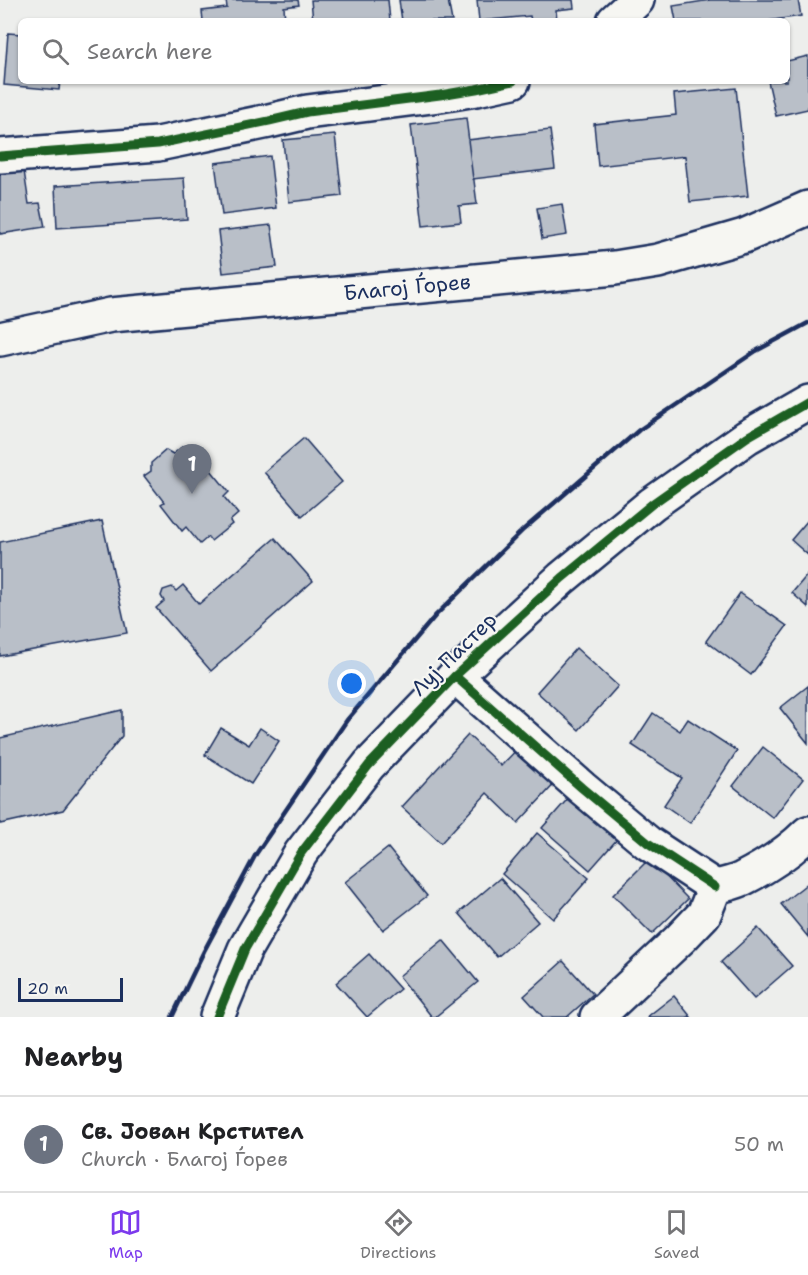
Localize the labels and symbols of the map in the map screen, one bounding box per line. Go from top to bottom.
street label: Благој Ѓорев [342,268,472,307]
pin: 1 [172,444,212,494]
street label: Луј Пастер [405,606,503,702]
your location [337,669,366,698]
scale bar [18,975,123,1002]

